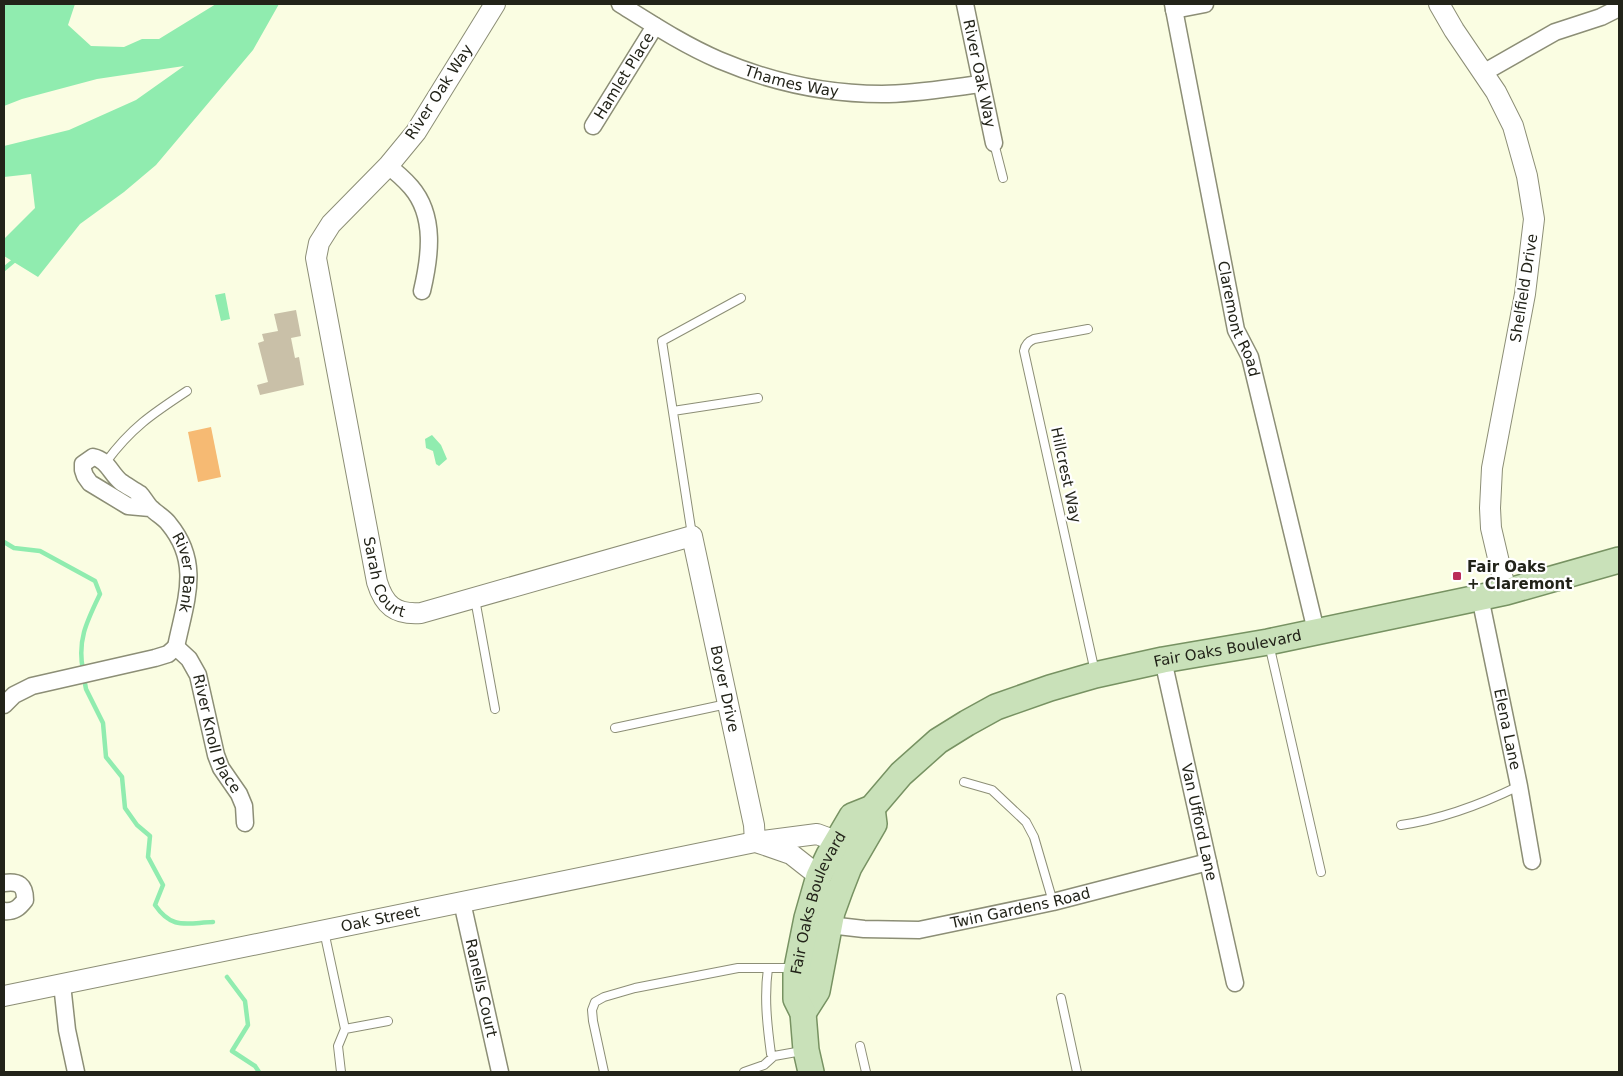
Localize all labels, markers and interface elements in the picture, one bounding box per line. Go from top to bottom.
street label: River Oak Way [959,18,1000,129]
street label: Hamlet Place [590,29,658,123]
street label: River Oak Way [401,41,477,143]
street label: Thames Way [741,61,840,101]
street label: Shelfield Drive [1507,232,1541,344]
street label: Claremont Road [1214,259,1263,378]
street label: Hillcrest Way [1047,425,1085,525]
street label: River Bank [168,529,198,614]
street label: Sarah Court [360,535,407,621]
place label: Fair Oaks + Claremont [1467,558,1572,593]
marker: Fair Oaks + Claremont [1451,570,1463,582]
street label: Fair Oaks Boulevard [1152,626,1303,671]
street label: Boyer Drive [707,644,743,734]
street label: River Knoll Place [189,672,245,797]
street label: Elena Lane [1490,687,1524,772]
street label: Van Ufford Lane [1177,762,1221,882]
street label: Fair Oaks Boulevard [787,828,850,976]
street label: Twin Gardens Road [948,884,1092,932]
street label: Oak Street [339,902,421,936]
street label: Ranells Court [461,937,501,1039]

